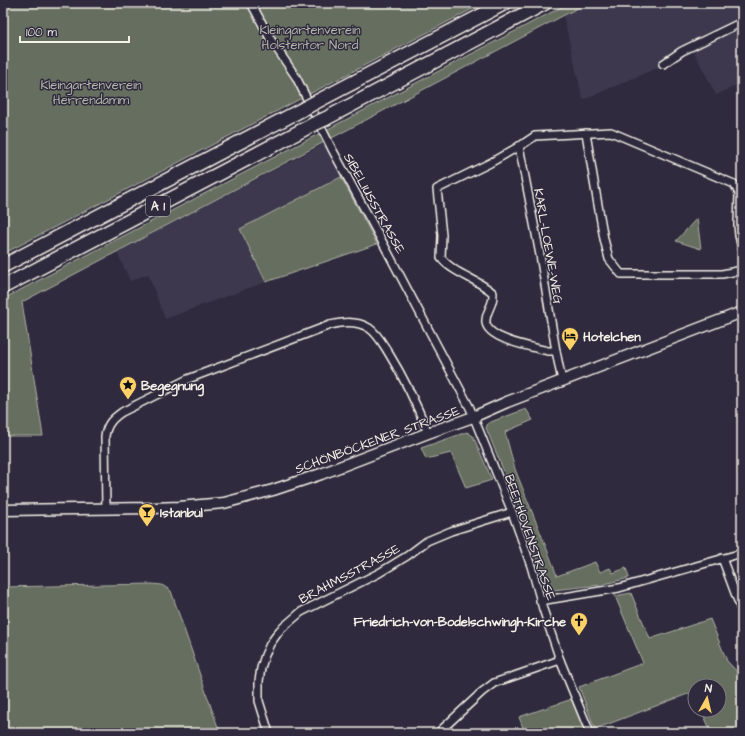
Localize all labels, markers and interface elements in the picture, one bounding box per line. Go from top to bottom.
scale bar [20,18,129,44]
park label: Kleingartenverein Holstentor Nord [259,21,361,54]
text: 100 m [26,24,57,41]
park label: Kleingartenverein Herrendamm [40,76,142,109]
street label: SIBELIUSSTRASSE [339,150,409,257]
street label: KARL-LOEWE-WEG [529,187,567,305]
road number: A 1 [146,196,170,216]
hotel icon: Hotelchen [560,326,580,351]
place label: Hotelchen [583,328,641,346]
place icon: Begegnung [118,375,138,400]
place label: Begegnung [141,377,204,397]
street label: SCHÖNBÖCKENER STRASSE [293,402,462,478]
street label: BEETHOVENSTRASSE [500,472,560,603]
bar icon: Istanbul [137,502,157,527]
place label: Istanbul [160,504,203,522]
street label: BRAHMSSTRASSE [296,539,404,608]
church icon: Friedrich-von-Bodelschwingh-Kirche [569,611,589,636]
place label: Friedrich-von-Bodelschwingh-Kirche [353,613,566,633]
north arrow [687,678,727,718]
text: N [704,681,713,697]

